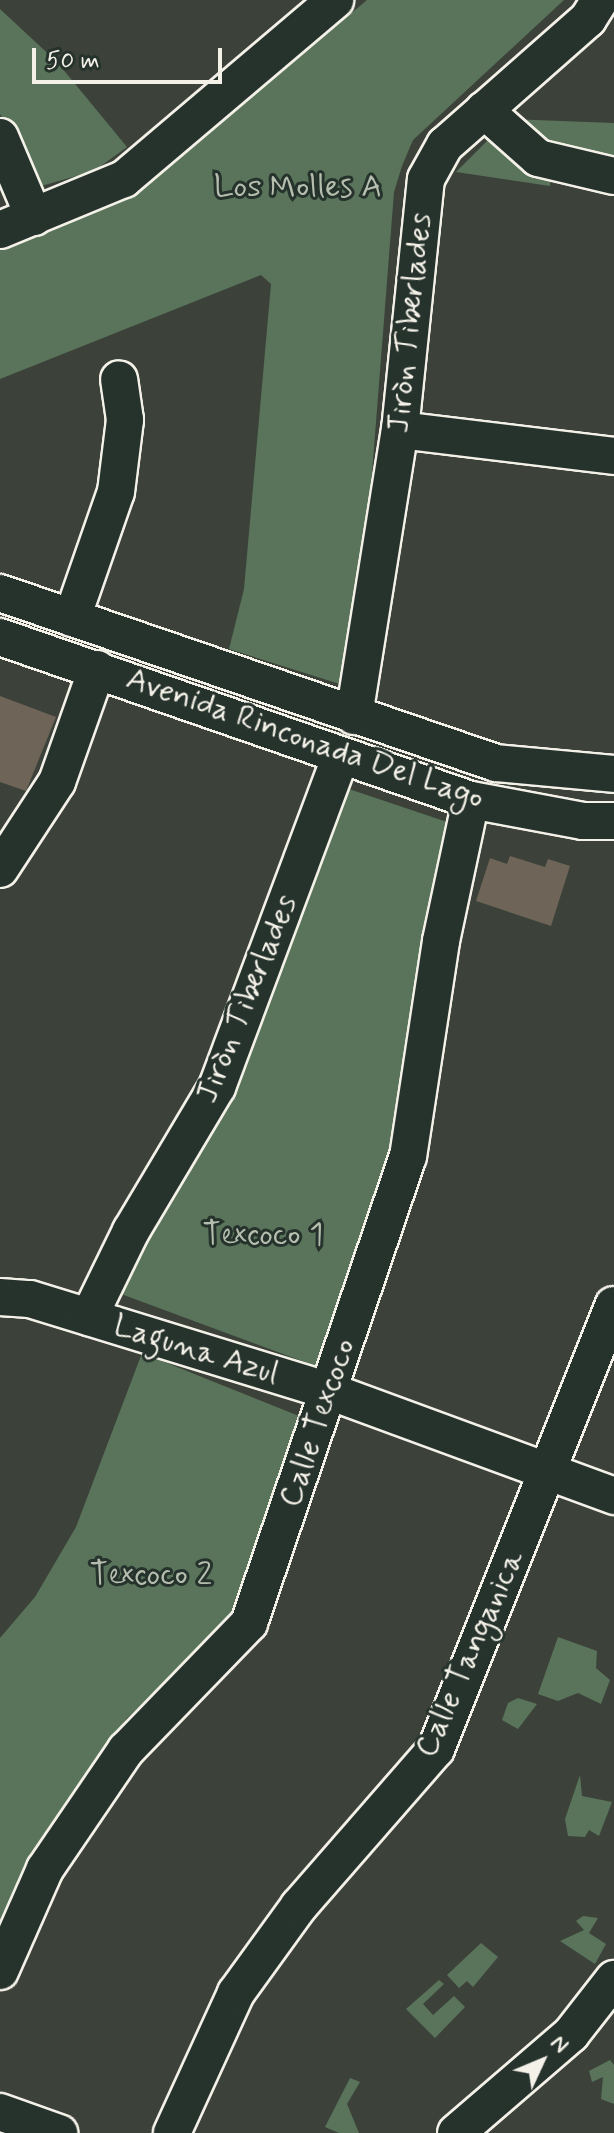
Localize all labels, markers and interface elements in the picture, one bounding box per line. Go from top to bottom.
scale bar [36,32,226,82]
text: 50 m [46,46,100,77]
park label: Los Molles A [212,168,384,206]
street label: Jiròn Tiberlades [380,215,440,431]
street label: Avenida Rinconada Del Lago [120,659,490,819]
street label: Jiròn Tiberlades [189,893,305,1105]
park label: Texcoco 1 [202,1216,324,1254]
street label: Laguna Azul [109,1307,283,1393]
street label: Calle Texcoco [271,1334,365,1512]
street label: Calle Tanganica [409,1550,531,1758]
park label: Texcoco 2 [90,1556,212,1594]
north arrow [502,2021,582,2101]
text: N [544,2029,574,2059]

